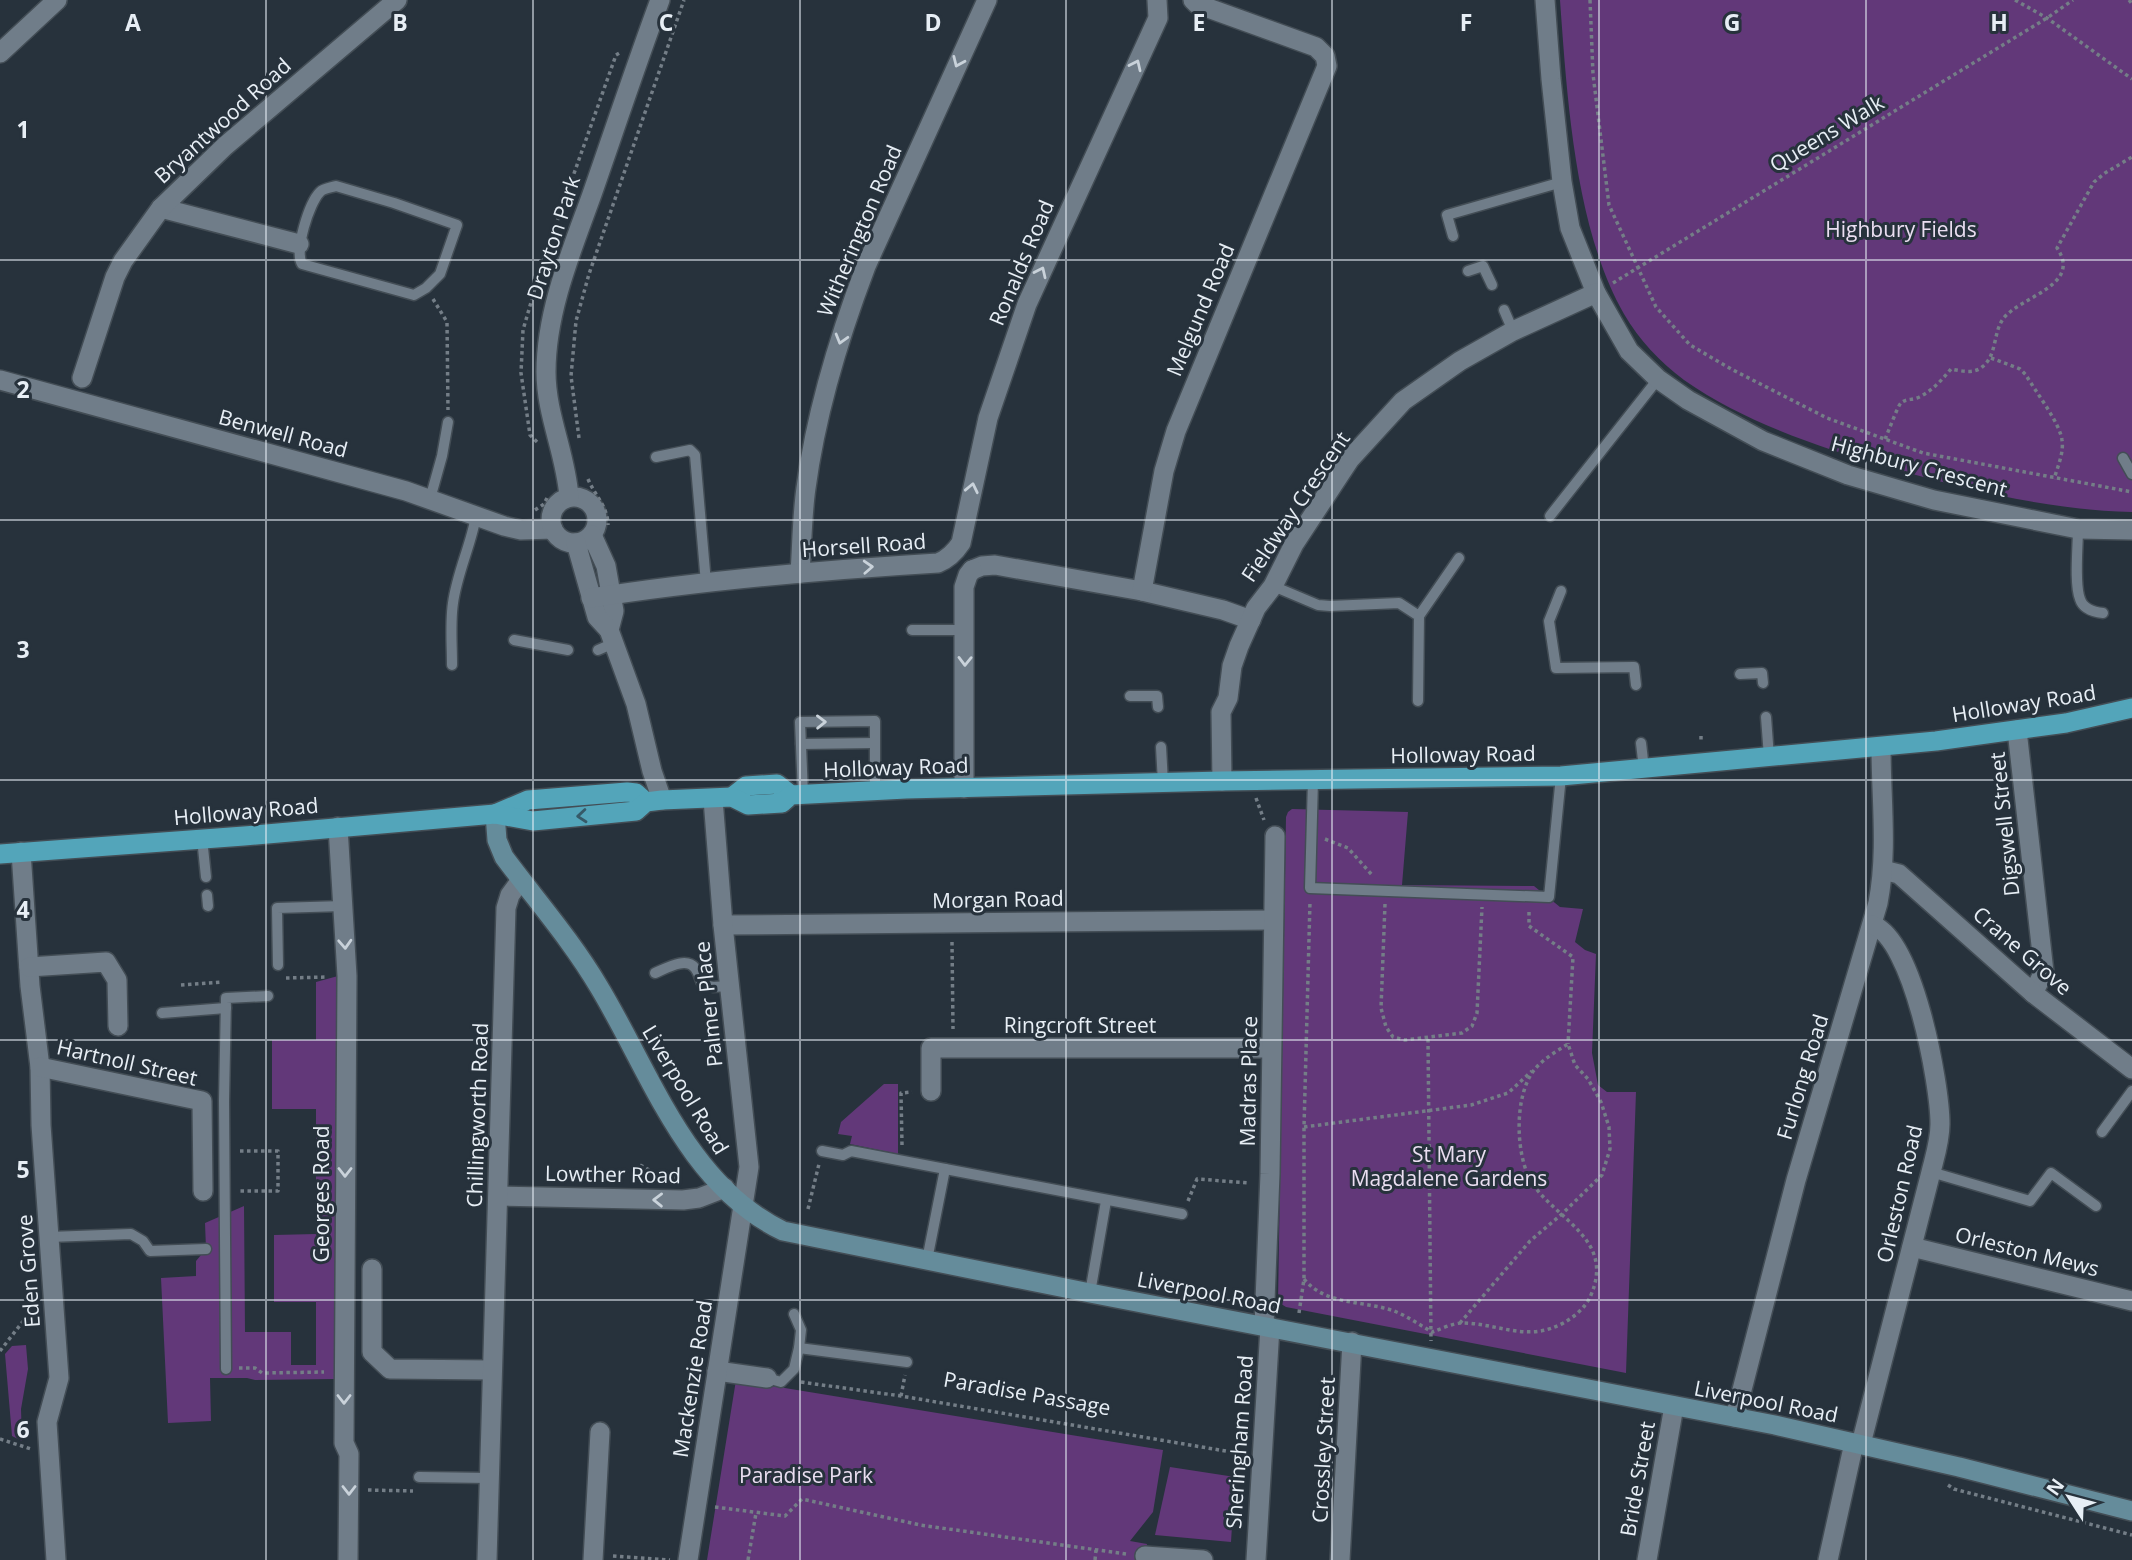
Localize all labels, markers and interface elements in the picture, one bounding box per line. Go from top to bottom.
text: A [125,6,141,38]
text: B [392,6,408,38]
text: C [659,6,673,38]
text: D [924,6,942,38]
text: E [1193,6,1205,38]
text: F [1460,6,1472,38]
text: G [1724,6,1740,38]
text: H [1990,6,2008,38]
street label: Bryantwood Road [148,51,297,189]
one-way arrow [953,55,967,67]
one-way arrow [1128,60,1142,72]
street label: Queens Walk [1764,88,1889,178]
text: 1 [16,113,30,145]
street label: Witherington Road [810,141,908,321]
street label: Drayton Park [520,172,586,303]
street label: Ronalds Road [982,196,1060,330]
park label: Highbury Fields [1825,215,1977,243]
street label: Melgund Road [1160,239,1241,380]
one-way arrow [1033,267,1047,279]
one-way arrow [834,333,849,345]
text: 2 [16,373,30,405]
street label: Benwell Road [216,402,351,464]
street label: Fieldway Crescent [1234,426,1356,587]
street label: Highbury Crescent [1828,429,2010,503]
one-way arrow [964,482,979,494]
street label: Horsell Road [801,527,927,563]
one-way arrow [862,560,873,575]
text: 3 [16,633,30,665]
one-way arrow [957,656,973,666]
street label: Holloway Road [1950,678,2098,728]
one-way arrow [817,714,827,730]
street label: Holloway Road [1390,739,1536,769]
street label: Holloway Road [823,750,969,784]
street label: Digswell Street [1983,751,2025,898]
street label: Holloway Road [172,791,320,831]
one-way arrow [576,808,587,823]
street label: Morgan Road [932,884,1064,914]
text: 4 [16,893,30,925]
street label: Crane Grove [1967,900,2078,1001]
one-way arrow [338,939,353,950]
street label: Palmer Place [687,940,729,1068]
street label: Furlong Road [1770,1010,1834,1143]
street label: Ringcroft Street [1004,1011,1156,1039]
street label: Madras Place [1233,1015,1263,1147]
street label: Liverpool Road [636,1020,735,1159]
street label: Chillingworth Road [460,1022,494,1208]
street label: Hartnoll Street [54,1032,200,1092]
street label: Orleston Road [1870,1122,1928,1265]
street label: Georges Road [307,1125,335,1263]
park label: St Mary Magdalene Gardens [1351,1140,1547,1192]
text: 5 [16,1153,30,1185]
street label: Lowther Road [545,1159,681,1189]
one-way arrow [337,1167,353,1178]
one-way arrow [653,1192,663,1208]
street label: Eden Grove [10,1214,46,1329]
street label: Orleston Mews [1952,1220,2102,1282]
street label: Liverpool Road [1135,1264,1284,1320]
street label: Mackenzie Road [666,1298,718,1459]
street label: Sheringham Road [1219,1354,1259,1530]
street label: Paradise Passage [941,1365,1113,1421]
street label: Liverpool Road [1692,1373,1841,1429]
street label: Crossley Street [1305,1376,1341,1524]
one-way arrow [336,1395,352,1405]
text: 6 [16,1413,30,1445]
street label: Bride Street [1613,1419,1661,1538]
park label: Paradise Park [739,1461,873,1489]
north arrow [2034,1462,2104,1532]
text: N [2040,1473,2070,1501]
one-way arrow [341,1485,357,1495]

